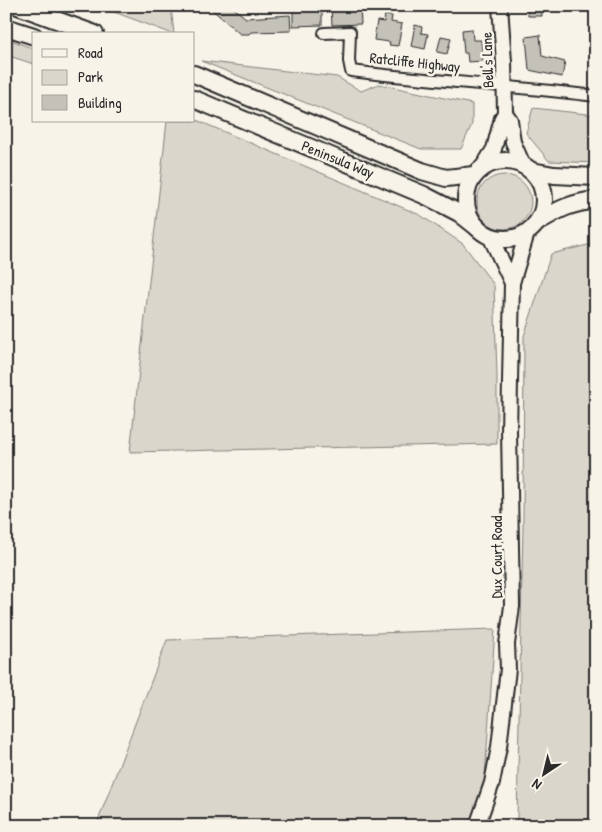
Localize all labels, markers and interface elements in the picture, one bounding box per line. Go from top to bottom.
legend [32,32,195,122]
street label: Bell's Lane [476,32,498,88]
text: Road [78,42,103,63]
street label: Ratcliffe Highway [369,47,461,77]
text: Park [78,66,103,87]
text: Building [78,92,122,113]
street label: Peninsula Way [299,135,377,183]
street label: Dux Court Road [486,516,507,598]
north arrow [520,750,570,800]
text: N [527,775,545,795]

